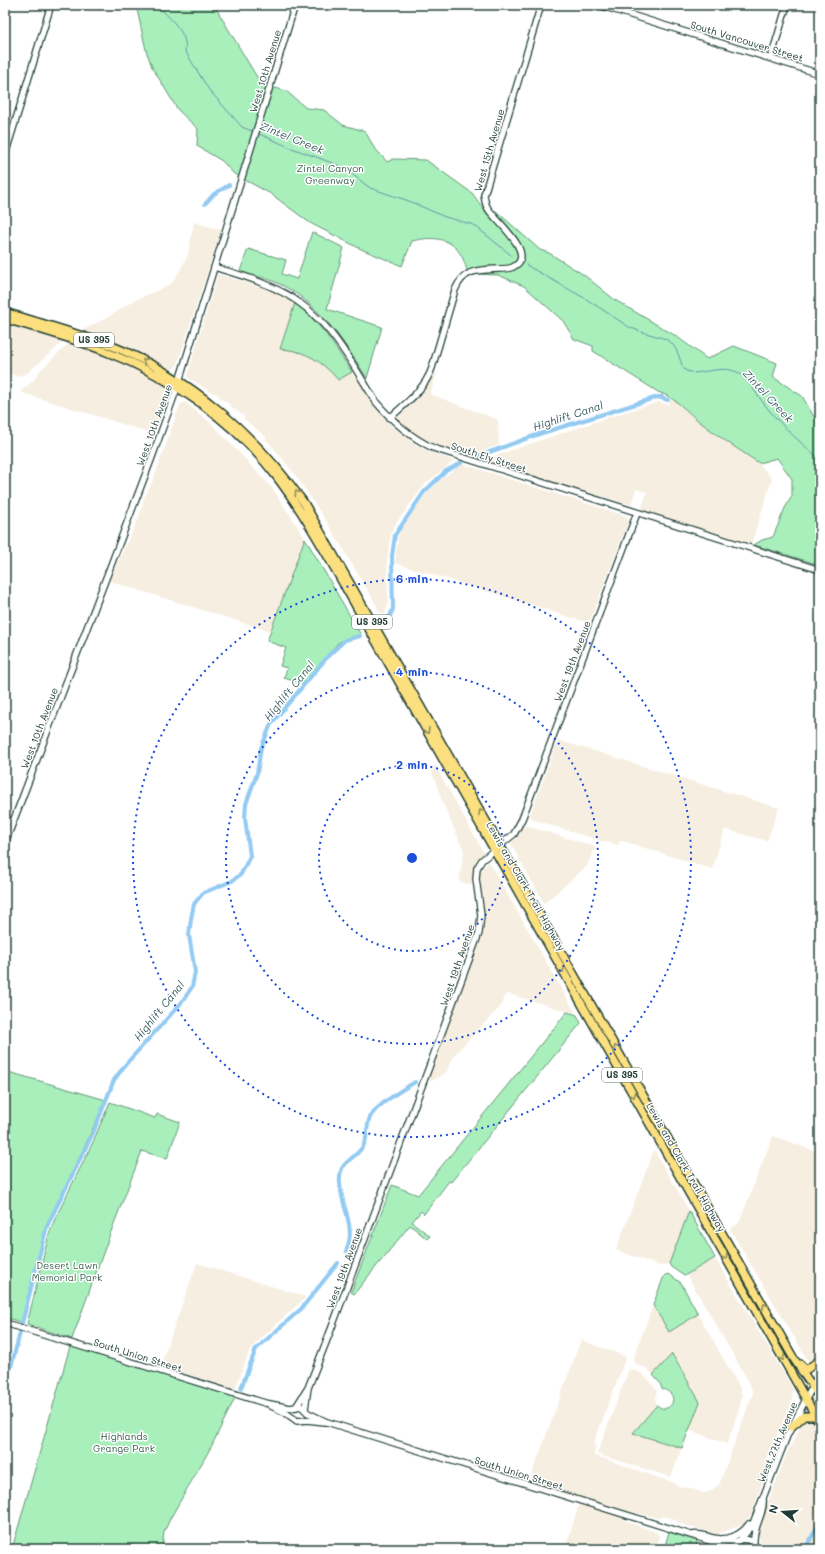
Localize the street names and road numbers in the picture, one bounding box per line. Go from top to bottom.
street label: South Vancouver Street [689,17,805,65]
street label: West 10th Avenue [246,28,284,114]
street label: West 15th Avenue [470,107,508,193]
road number: US 395 [74,333,114,347]
street label: West 10th Avenue [133,382,175,468]
street label: South Ely Street [449,438,529,476]
road number: US 395 [352,615,392,629]
street label: West 19th Avenue [550,619,594,703]
street label: West 10th Avenue [17,685,61,771]
street label: Lewis and Clark Trail Highway [483,819,569,953]
street label: West 19th Avenue [436,922,478,1008]
road number: US 395 [602,1068,642,1082]
street label: Lewis and Clark Trail Highway [643,1100,729,1234]
street label: West 19th Avenue [323,1225,365,1311]
street label: South Union Street [92,1335,184,1375]
street label: West 27th Avenue [754,1399,800,1485]
street label: South Union Street [473,1453,565,1493]

